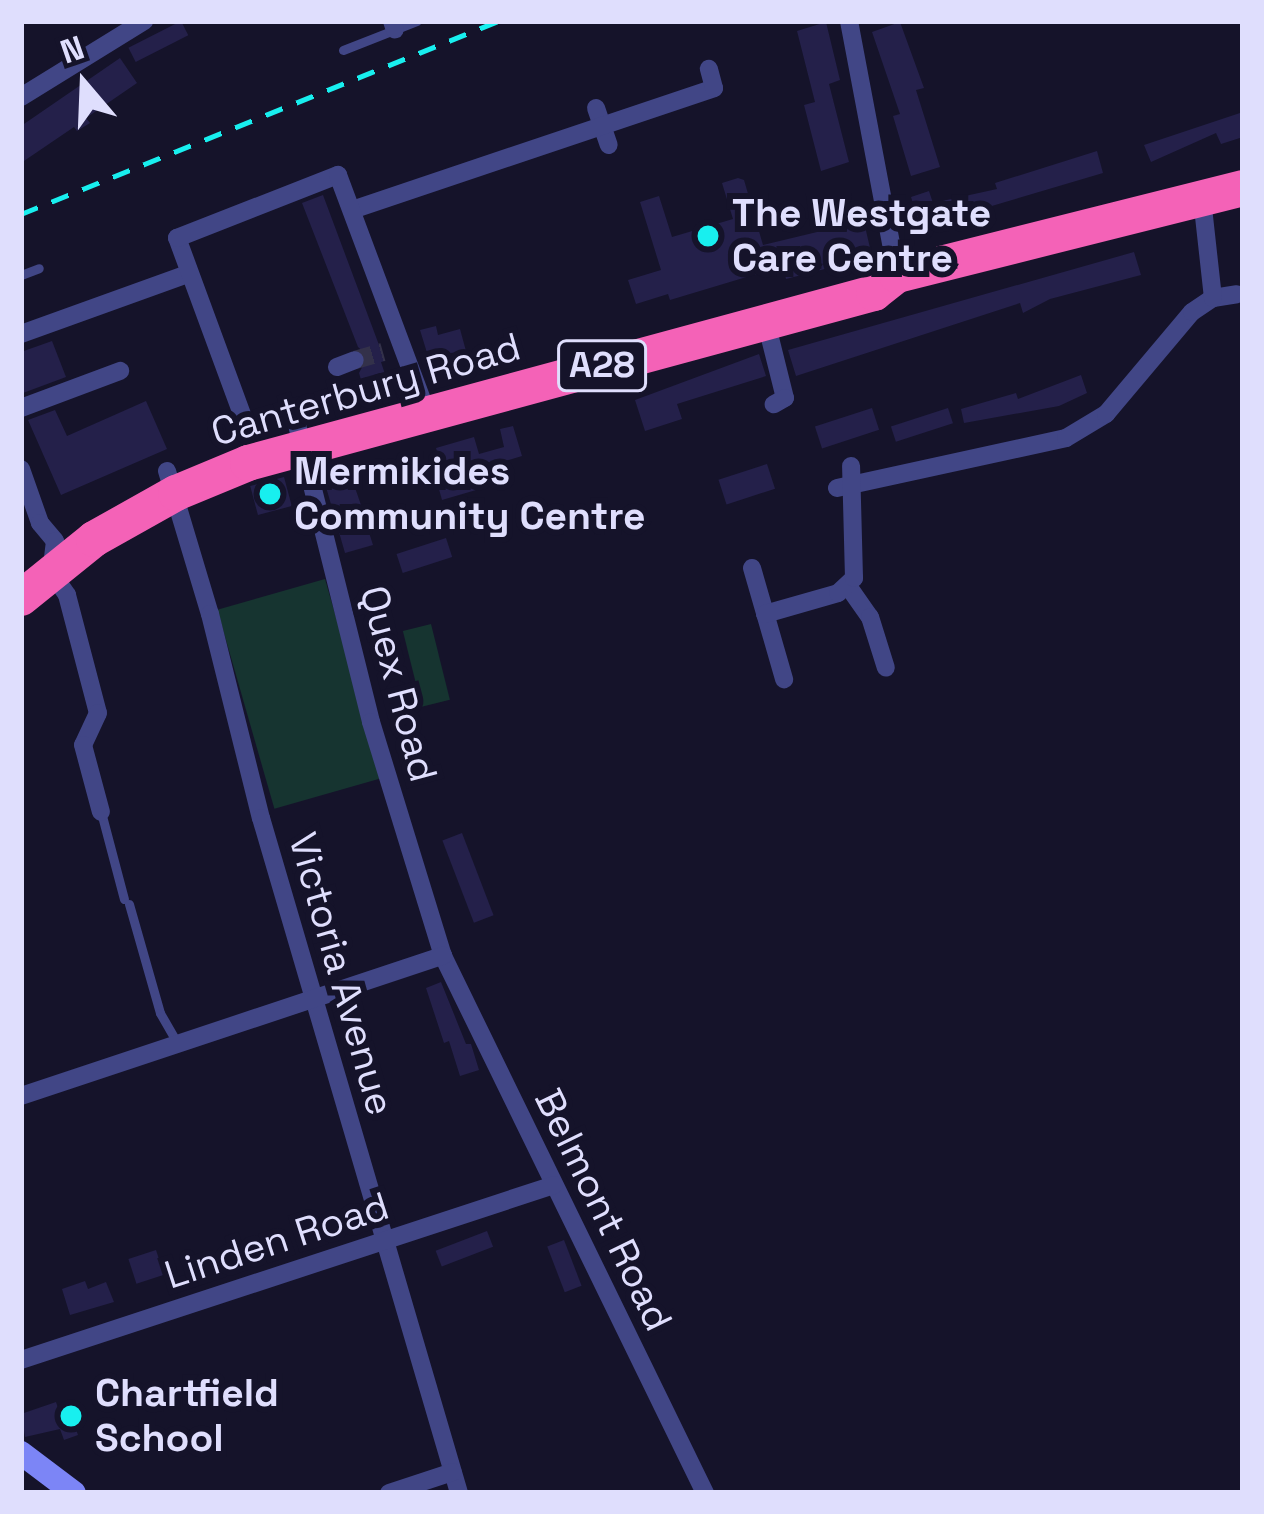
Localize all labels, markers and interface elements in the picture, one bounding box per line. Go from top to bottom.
north arrow [24,24,144,144]
text: N [55,27,90,73]
place label: The Westgate Care Centre [732,191,991,282]
marker: The Westgate Care Centre [695,223,721,249]
street label: Canterbury Road [206,324,526,456]
road number: A28 [557,336,647,396]
place label: Mermikides Community Centre [294,449,646,540]
marker: Mermikides Community Centre [257,481,283,507]
street label: Quex Road [349,581,447,787]
street label: Victoria Avenue [278,827,404,1121]
street label: Belmont Road [524,1082,682,1338]
street label: Linden Road [159,1183,395,1299]
place label: Chartfield School [95,1371,279,1462]
marker: Chartfield School [58,1403,84,1429]

